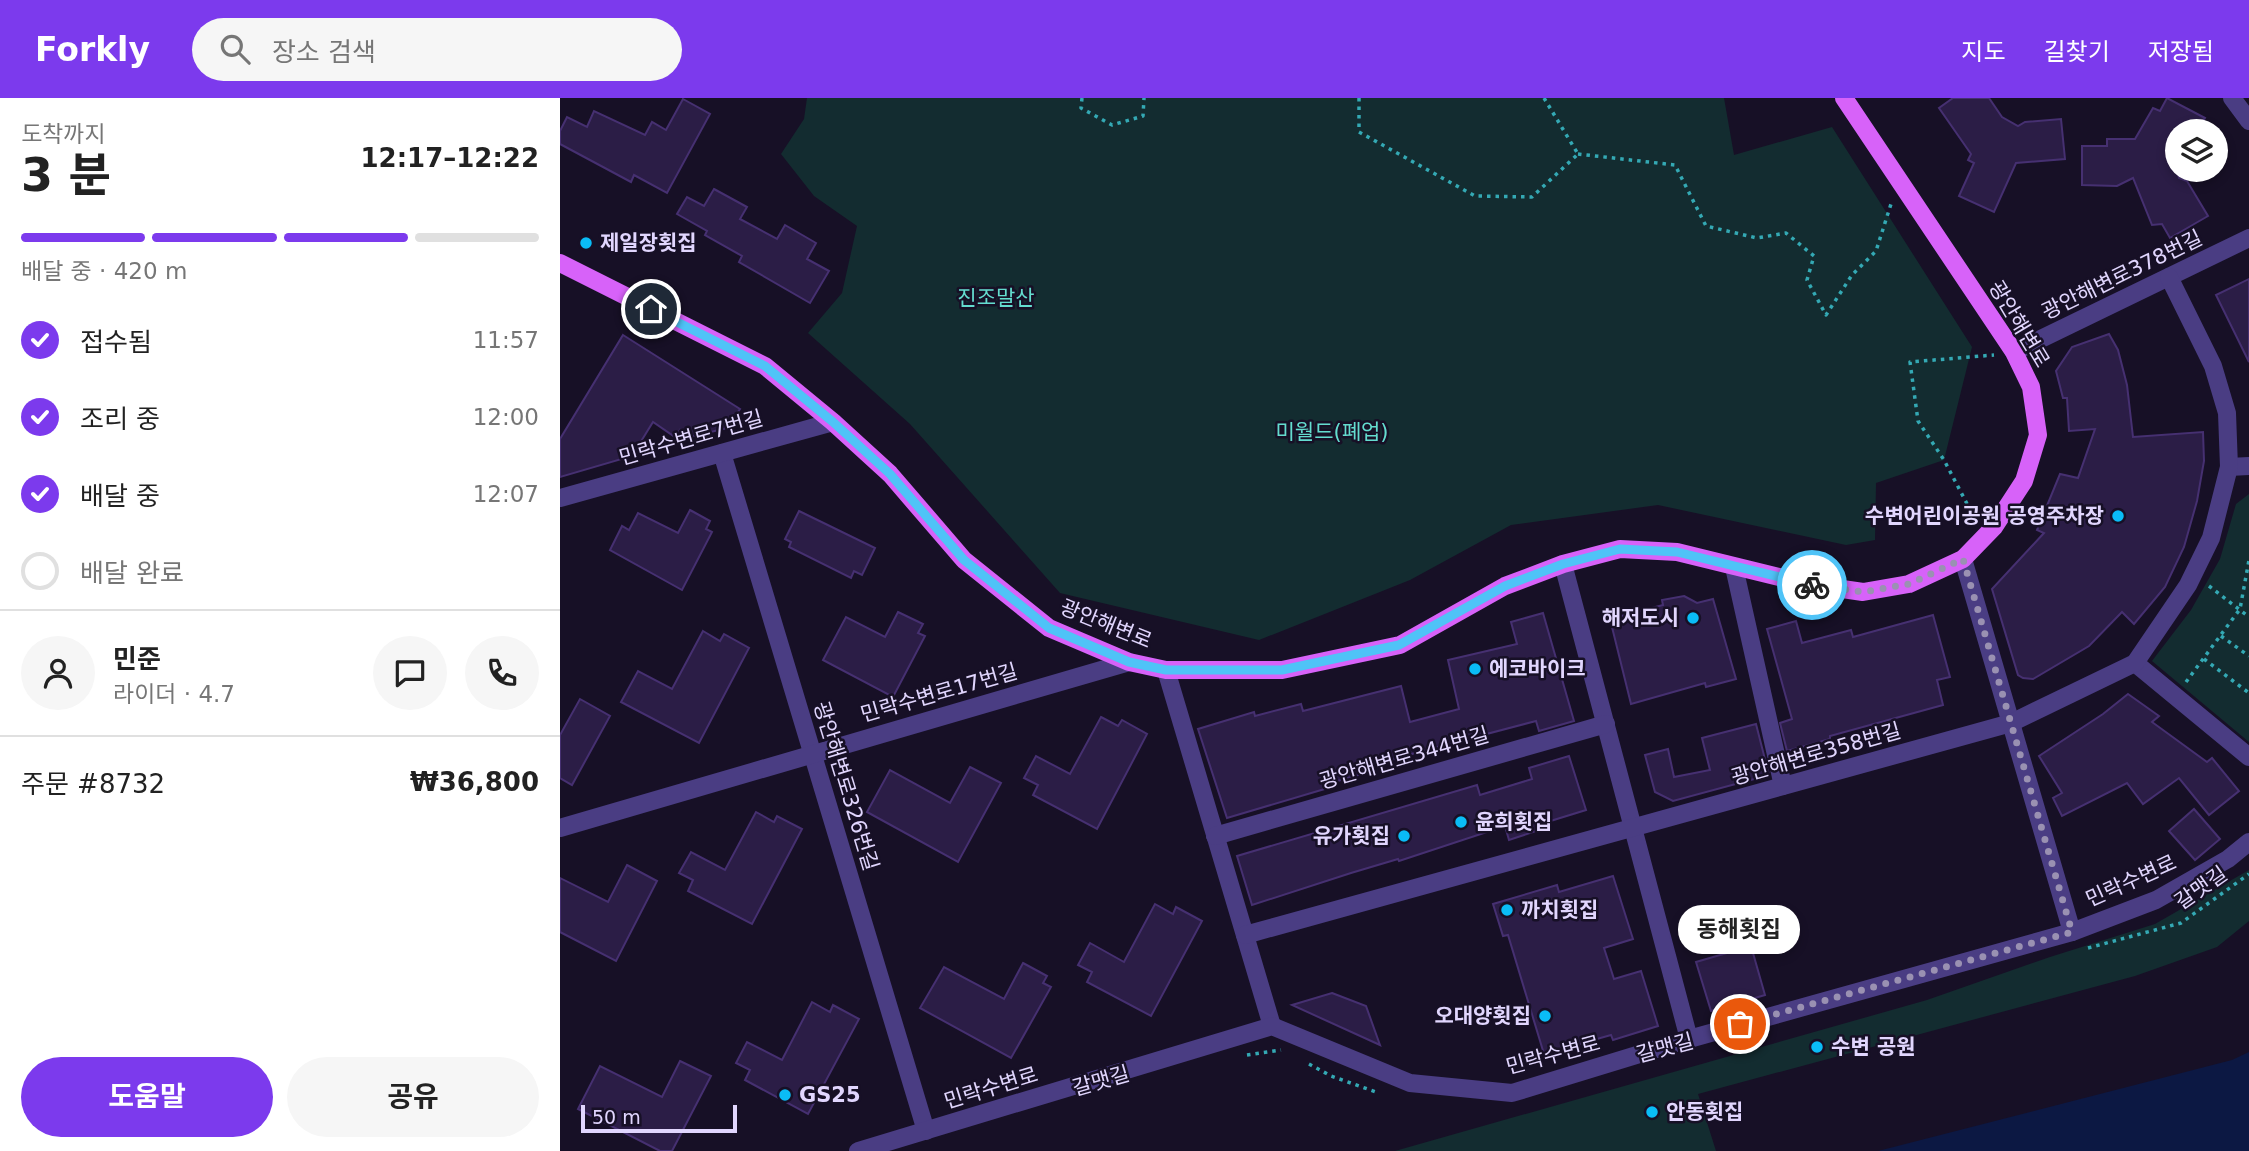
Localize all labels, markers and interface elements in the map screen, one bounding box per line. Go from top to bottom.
search box [192,18,682,81]
text: Forkly [35,30,150,69]
icon: search [216,30,254,68]
text: 장소 검색 [272,37,376,67]
text: 지도 [1961,38,2006,66]
text: 길찾기 [2044,38,2110,66]
text: 저장됨 [2148,38,2214,66]
map controls [2165,119,2228,182]
button: layers [2165,119,2228,182]
text: 도착까지 [21,121,106,147]
text: 12:17–12:22 [360,143,539,173]
text: 3 분 [21,148,111,202]
street label: 광안해변로378번길 [2038,226,2206,324]
place label: 제일장횟집 [600,231,697,255]
marker: 제일장횟집 [578,235,594,251]
text: 배달 중 · 420 m [21,258,187,284]
street label: 광안해변로 [1984,276,2054,372]
pin [621,279,681,339]
park label: 진조말산 [957,286,1035,310]
icon: home [632,290,670,328]
icon: check [21,321,59,359]
text: 접수됨 [80,327,152,357]
text: 11:57 [473,327,539,353]
icon: check [21,398,59,436]
text: 조리 중 [80,404,160,434]
text: 12:00 [473,404,539,430]
street label: 민락수변로7번길 [616,406,766,470]
park label: 미월드(폐업) [1276,420,1389,444]
icon: check [21,475,59,513]
text: 배달 중 [80,481,160,511]
text: 12:07 [473,481,539,507]
place label: 수변어린이공원 공영주차장 [1865,504,2104,528]
marker: 수변어린이공원 공영주차장 [2110,508,2126,524]
courier [1777,550,1847,620]
text: 배달 완료 [80,558,184,588]
icon: bike [1793,566,1831,604]
street label: 광안해변로 [1057,595,1155,653]
place label: 해저도시 [1602,606,1679,630]
marker: 해저도시 [1685,610,1701,626]
button: person [21,636,95,710]
button: chat [373,636,447,710]
button: phone [465,636,539,710]
text: 민준 [113,644,161,674]
place label: 에코바이크 [1489,657,1586,681]
street label: 민락수변로17번길 [858,659,1020,727]
marker: 에코바이크 [1467,661,1483,677]
text: 라이더 · 4.7 [113,681,235,707]
street label: 광안해변로326번길 [809,699,883,873]
street label: 광안해변로358번길 [1728,718,1904,790]
street label: 광안해변로344번길 [1316,722,1492,794]
text: ₩36,800 [410,767,539,797]
text: 주문 #8732 [21,769,165,799]
place label: 윤희횟집 [1475,810,1552,834]
marker: 윤희횟집 [1453,814,1469,830]
place label: 유가횟집 [1313,824,1390,848]
marker: 유가횟집 [1396,828,1412,844]
street label: 민락수변로 [2082,850,2180,912]
street label: 갈맷길 [2170,862,2232,914]
place label: 까치횟집 [1521,898,1598,922]
marker: 까치횟집 [1499,902,1515,918]
callout: 동해횟집 [1679,905,1801,954]
text: 동해횟집 [1697,916,1781,942]
pin [1710,994,1770,1054]
place label: 오대양횟집 [1434,1004,1531,1028]
icon: bag [1721,1005,1759,1043]
marker: 오대양횟집 [1537,1008,1553,1024]
street label: 갈맷길 [1634,1029,1696,1067]
street label: 민락수변로 [1503,1031,1603,1079]
place label: 수변 공원 [1831,1035,1916,1059]
marker: 수변 공원 [1809,1039,1825,1055]
button: 도움말 [21,1057,273,1137]
button: 공유 [287,1057,539,1137]
street label: 갈맷길 [1070,1061,1132,1101]
street label: 민락수변로 [941,1062,1041,1114]
place label: GS25 [799,1083,861,1107]
marker: GS25 [777,1087,793,1103]
place label: 안동횟집 [1666,1100,1743,1124]
scale bar [581,1102,737,1134]
marker: 안동횟집 [1644,1104,1660,1120]
text: 50 m [592,1106,641,1128]

